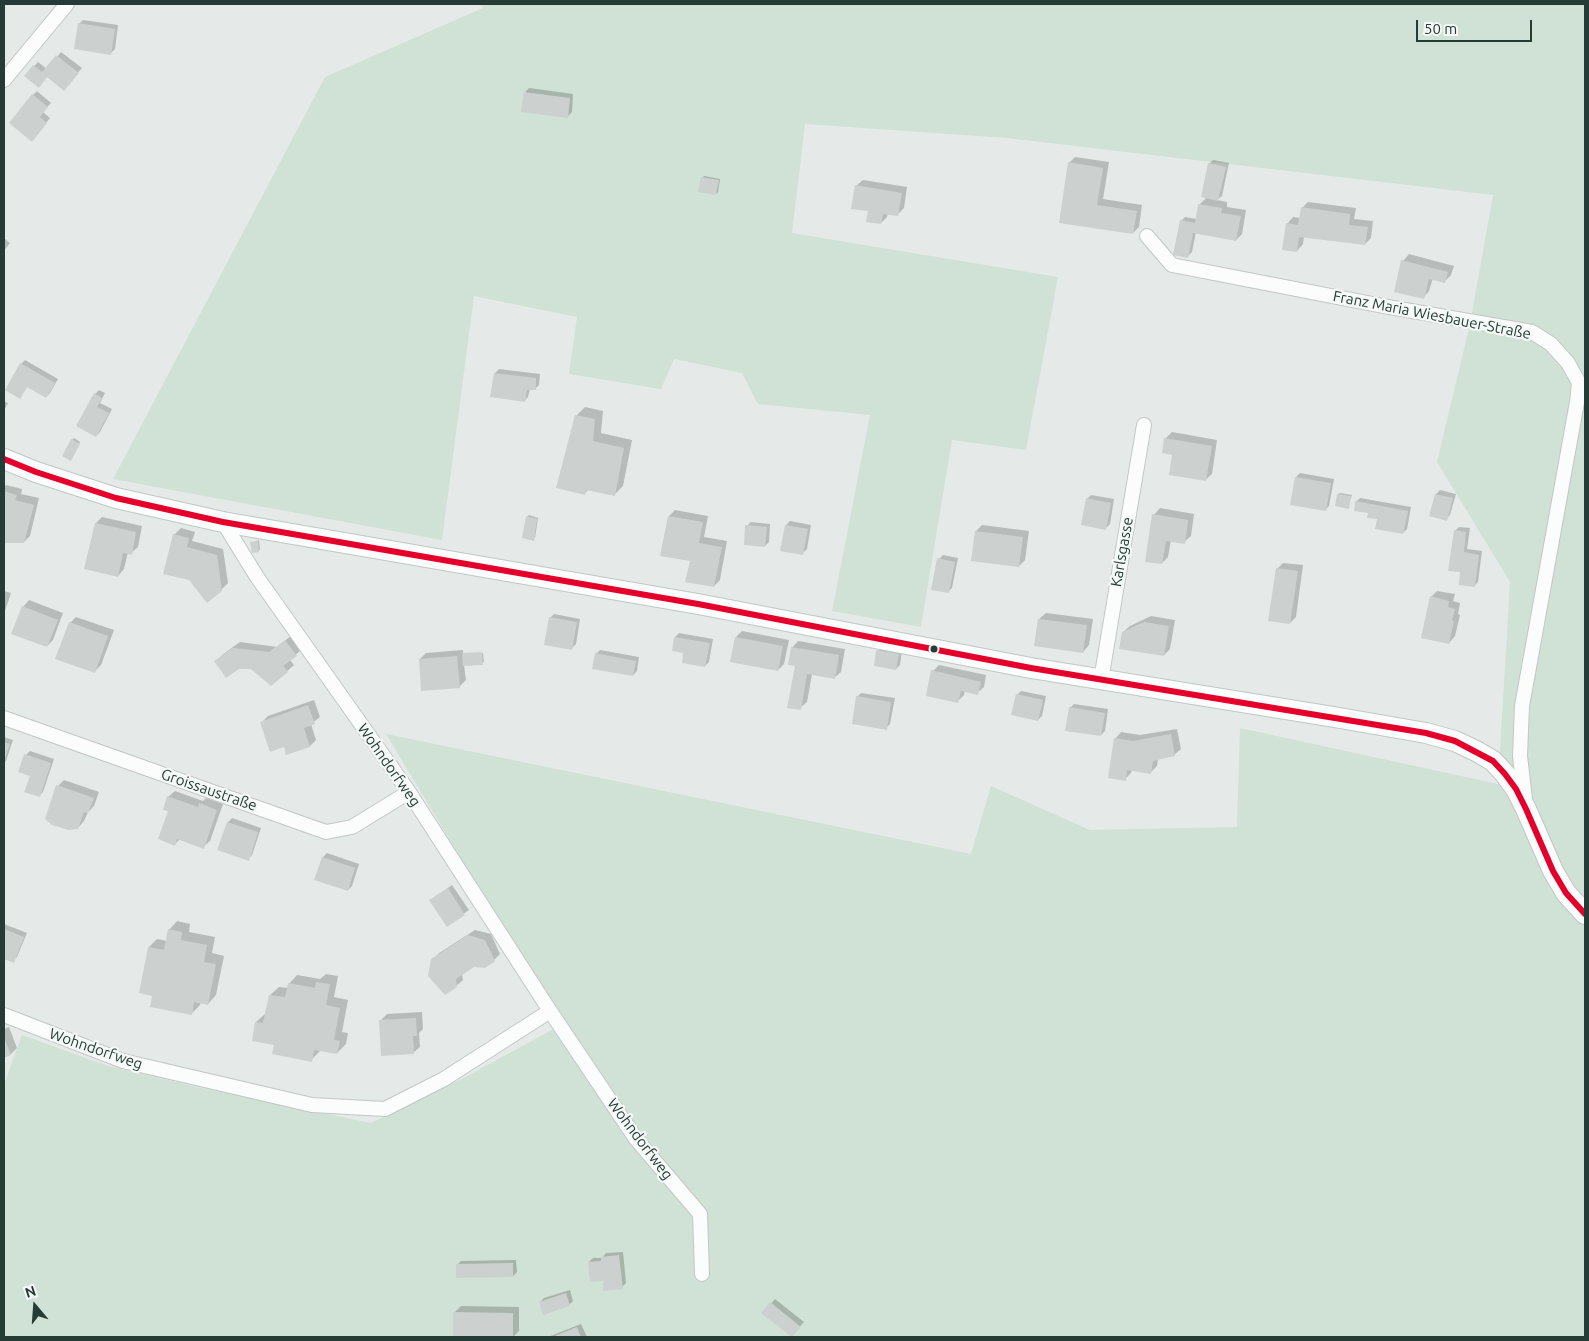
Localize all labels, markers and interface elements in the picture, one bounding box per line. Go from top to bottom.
scale bar [1419,10,1535,42]
text: 50 m [1424,20,1457,37]
street label: Franz Maria Wiesbauer-Straße [1331,287,1533,343]
street label: Karlsgasse [1107,516,1137,588]
unlabelled marker [929,644,939,654]
street label: Wohndorfweg [354,720,424,810]
street label: Groissaustraße [159,765,259,815]
street label: Wohndorfweg [47,1025,145,1073]
street label: Wohndorfweg [604,1095,676,1183]
north arrow [10,1281,60,1331]
text: N [23,1283,38,1301]

